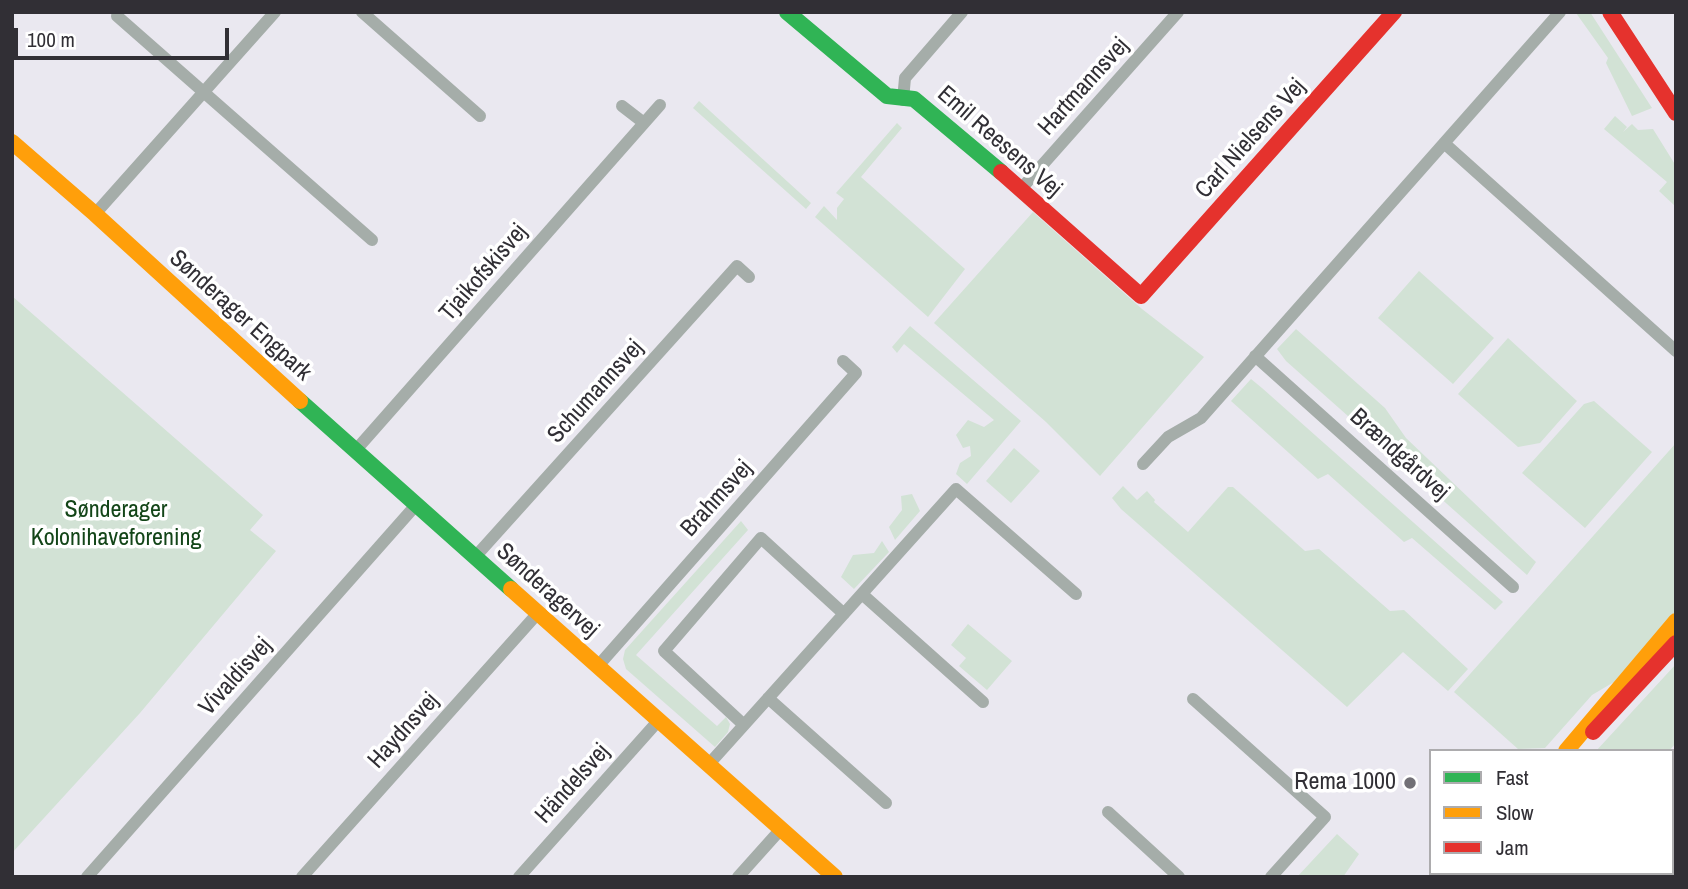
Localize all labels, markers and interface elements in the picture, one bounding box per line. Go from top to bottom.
scale bar [18,14,233,58]
text: 100 m [27,25,75,54]
street label: Hartmannsvej [1033,32,1135,142]
street label: Carl Nielsens Vej [1190,73,1312,205]
street label: Emil Reesens Vej [931,80,1067,204]
street label: Tjaikofskisvej [434,219,534,327]
street label: Sønderager Engpark [163,245,317,387]
street label: Schumannsvej [542,334,650,450]
street label: Brændgårdvej [1343,403,1455,507]
street label: Brahmsvej [675,455,759,543]
park label: Sønderager Kolonihaveforening [31,497,201,553]
street label: Sønderagervej [490,537,604,645]
street label: Vivaldisvej [194,632,278,722]
street label: Haydnsvej [363,687,445,775]
street label: Händelsvej [530,738,616,830]
legend [1429,749,1674,875]
text: Fast [1496,763,1529,792]
place label: Rema 1000 [1294,769,1396,797]
marker: Rema 1000 [1402,775,1418,791]
text: Slow [1496,798,1533,827]
text: Jam [1496,833,1529,862]

